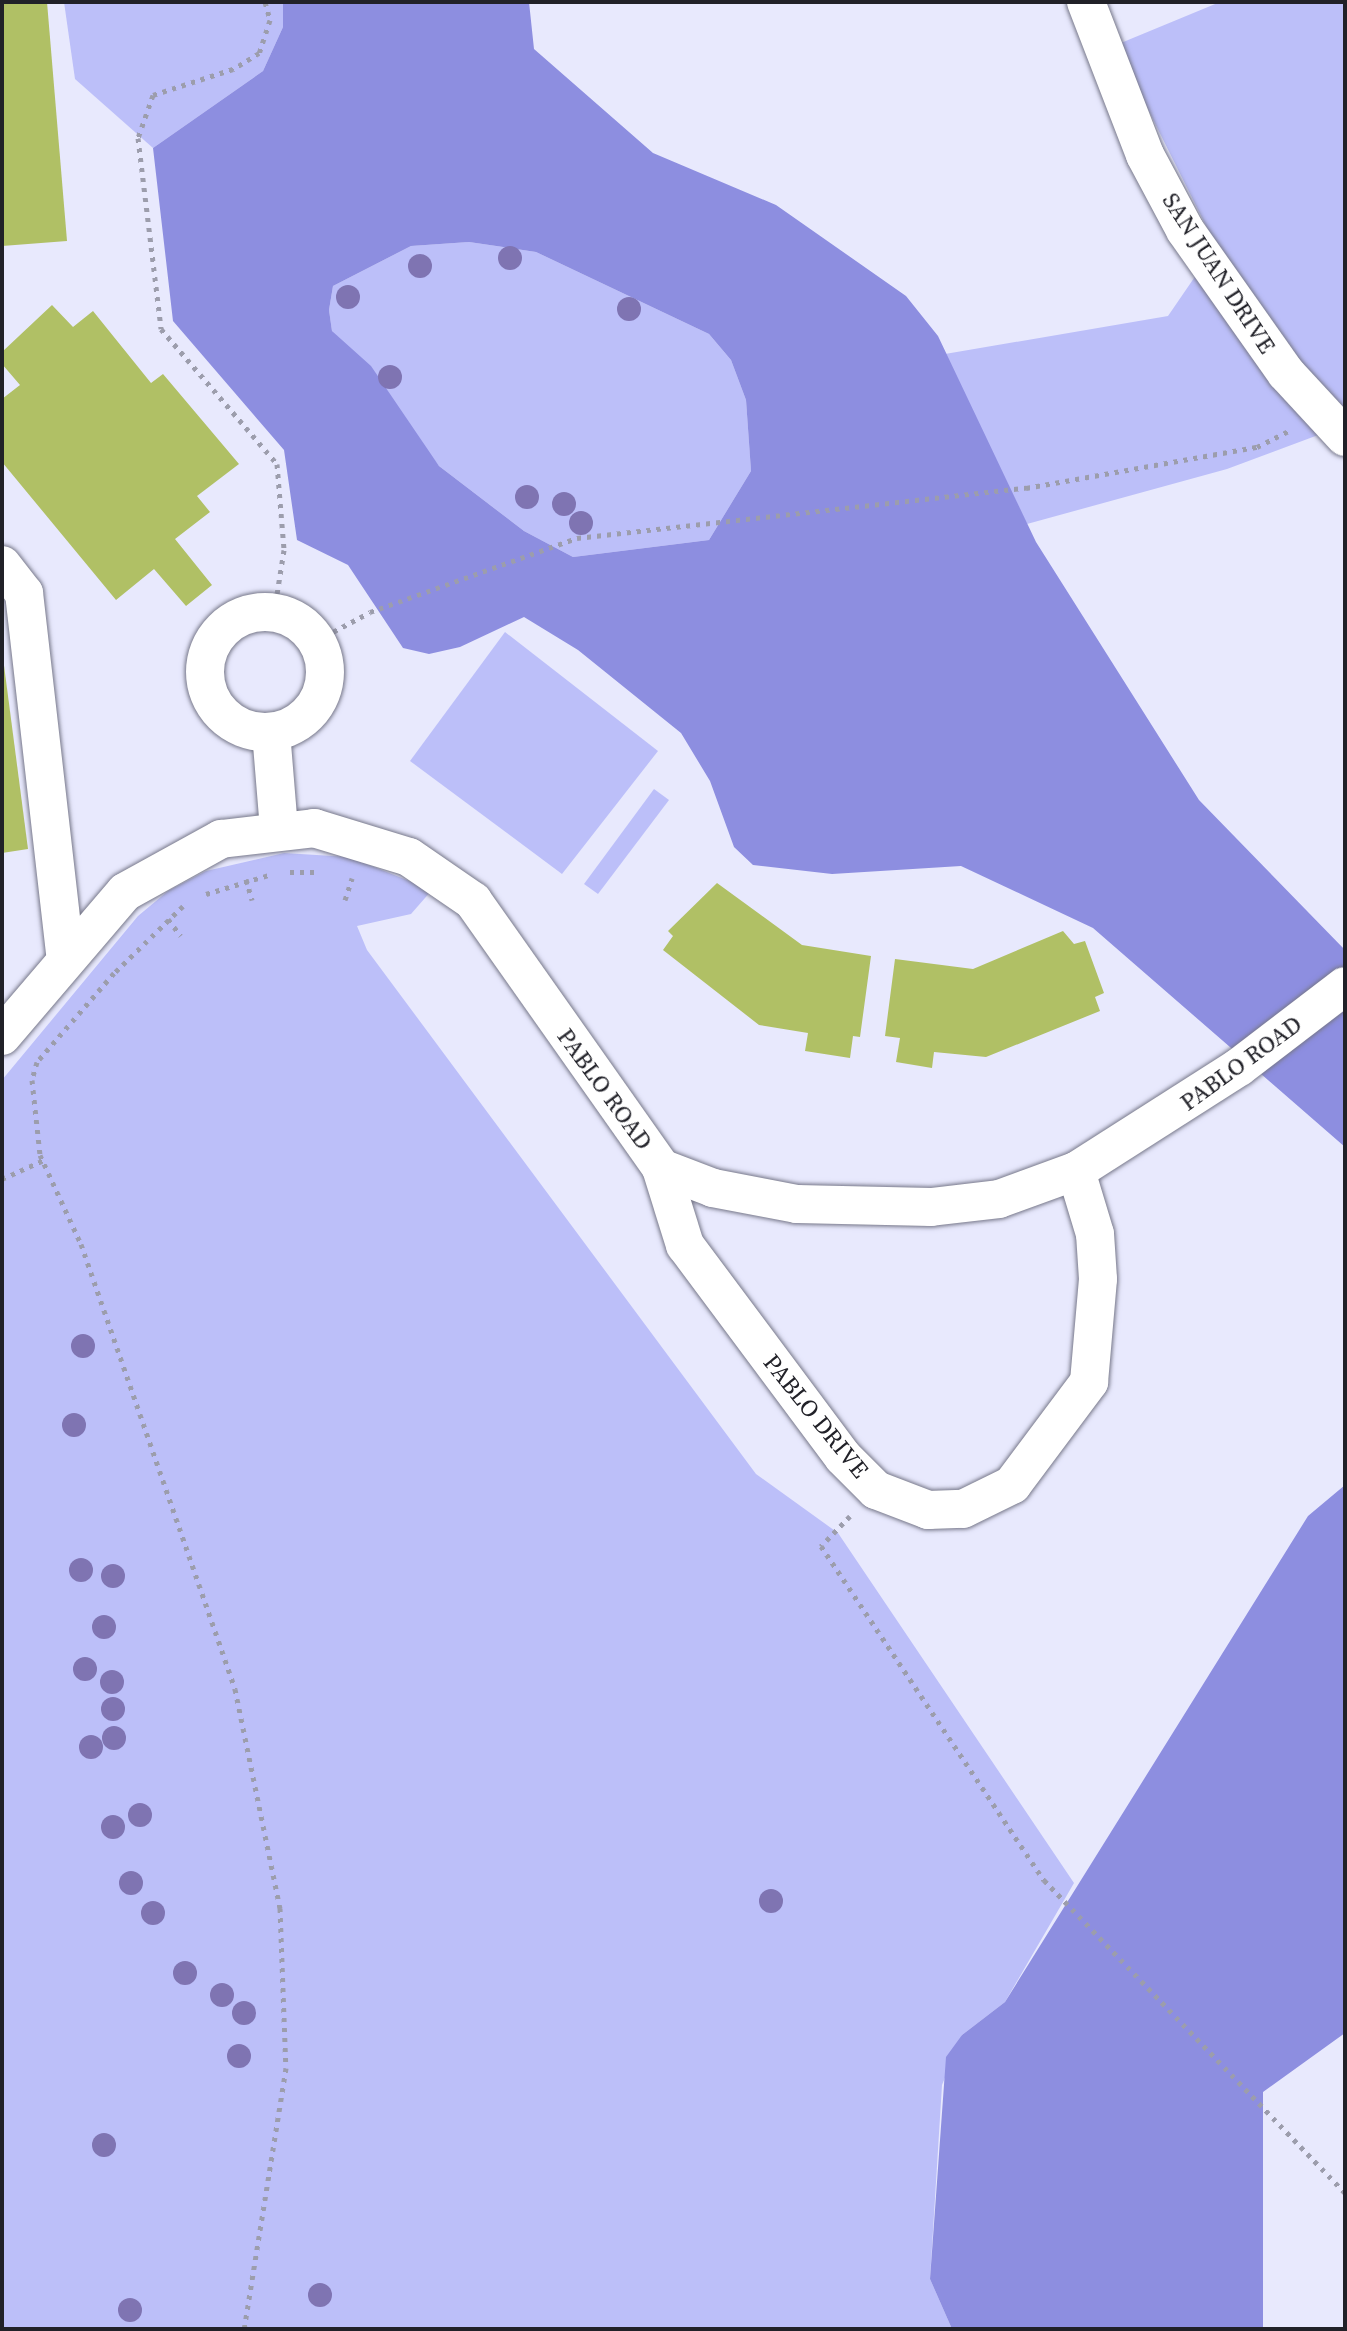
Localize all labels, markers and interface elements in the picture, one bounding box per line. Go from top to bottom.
street label: SAN JUAN DRIVE [1156,187,1282,359]
street label: PABLO ROAD [1175,1009,1307,1117]
street label: PABLO ROAD [551,1023,659,1155]
street label: PABLO DRIVE [757,1348,875,1484]

